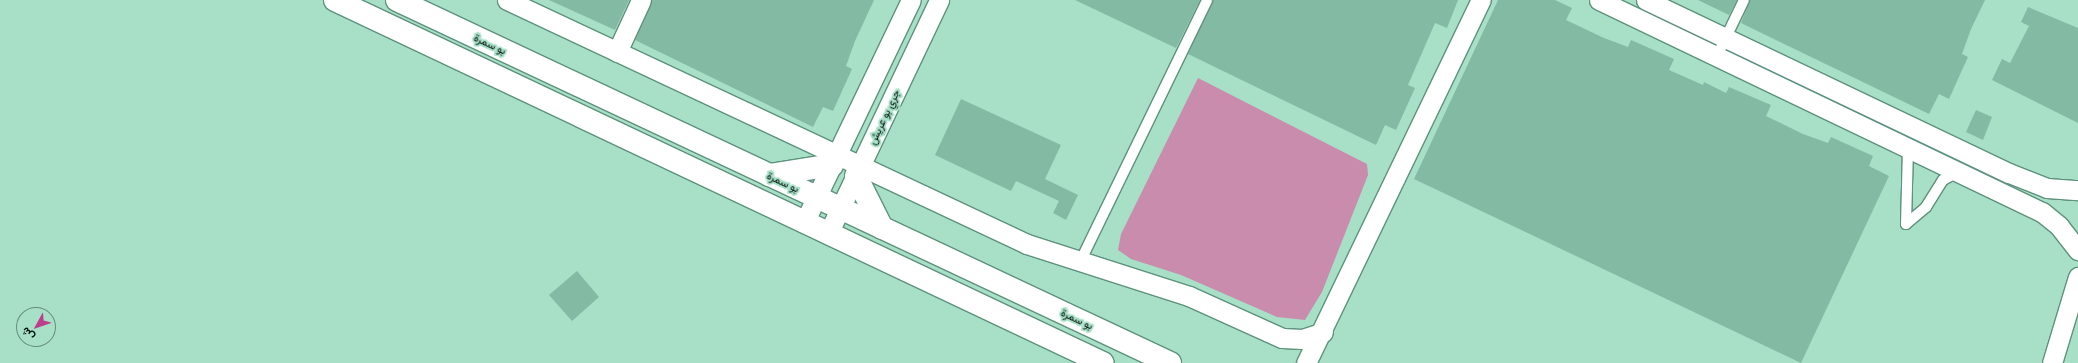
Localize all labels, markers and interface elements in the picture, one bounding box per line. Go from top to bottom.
street label: بو سمرة [472,31,508,57]
street label: جري بو عريش [865,87,903,147]
street label: بو سمرة [765,169,801,195]
street label: بو سمرة [1059,306,1095,332]
north arrow [16,307,56,347]
text: ش [18,325,37,344]

